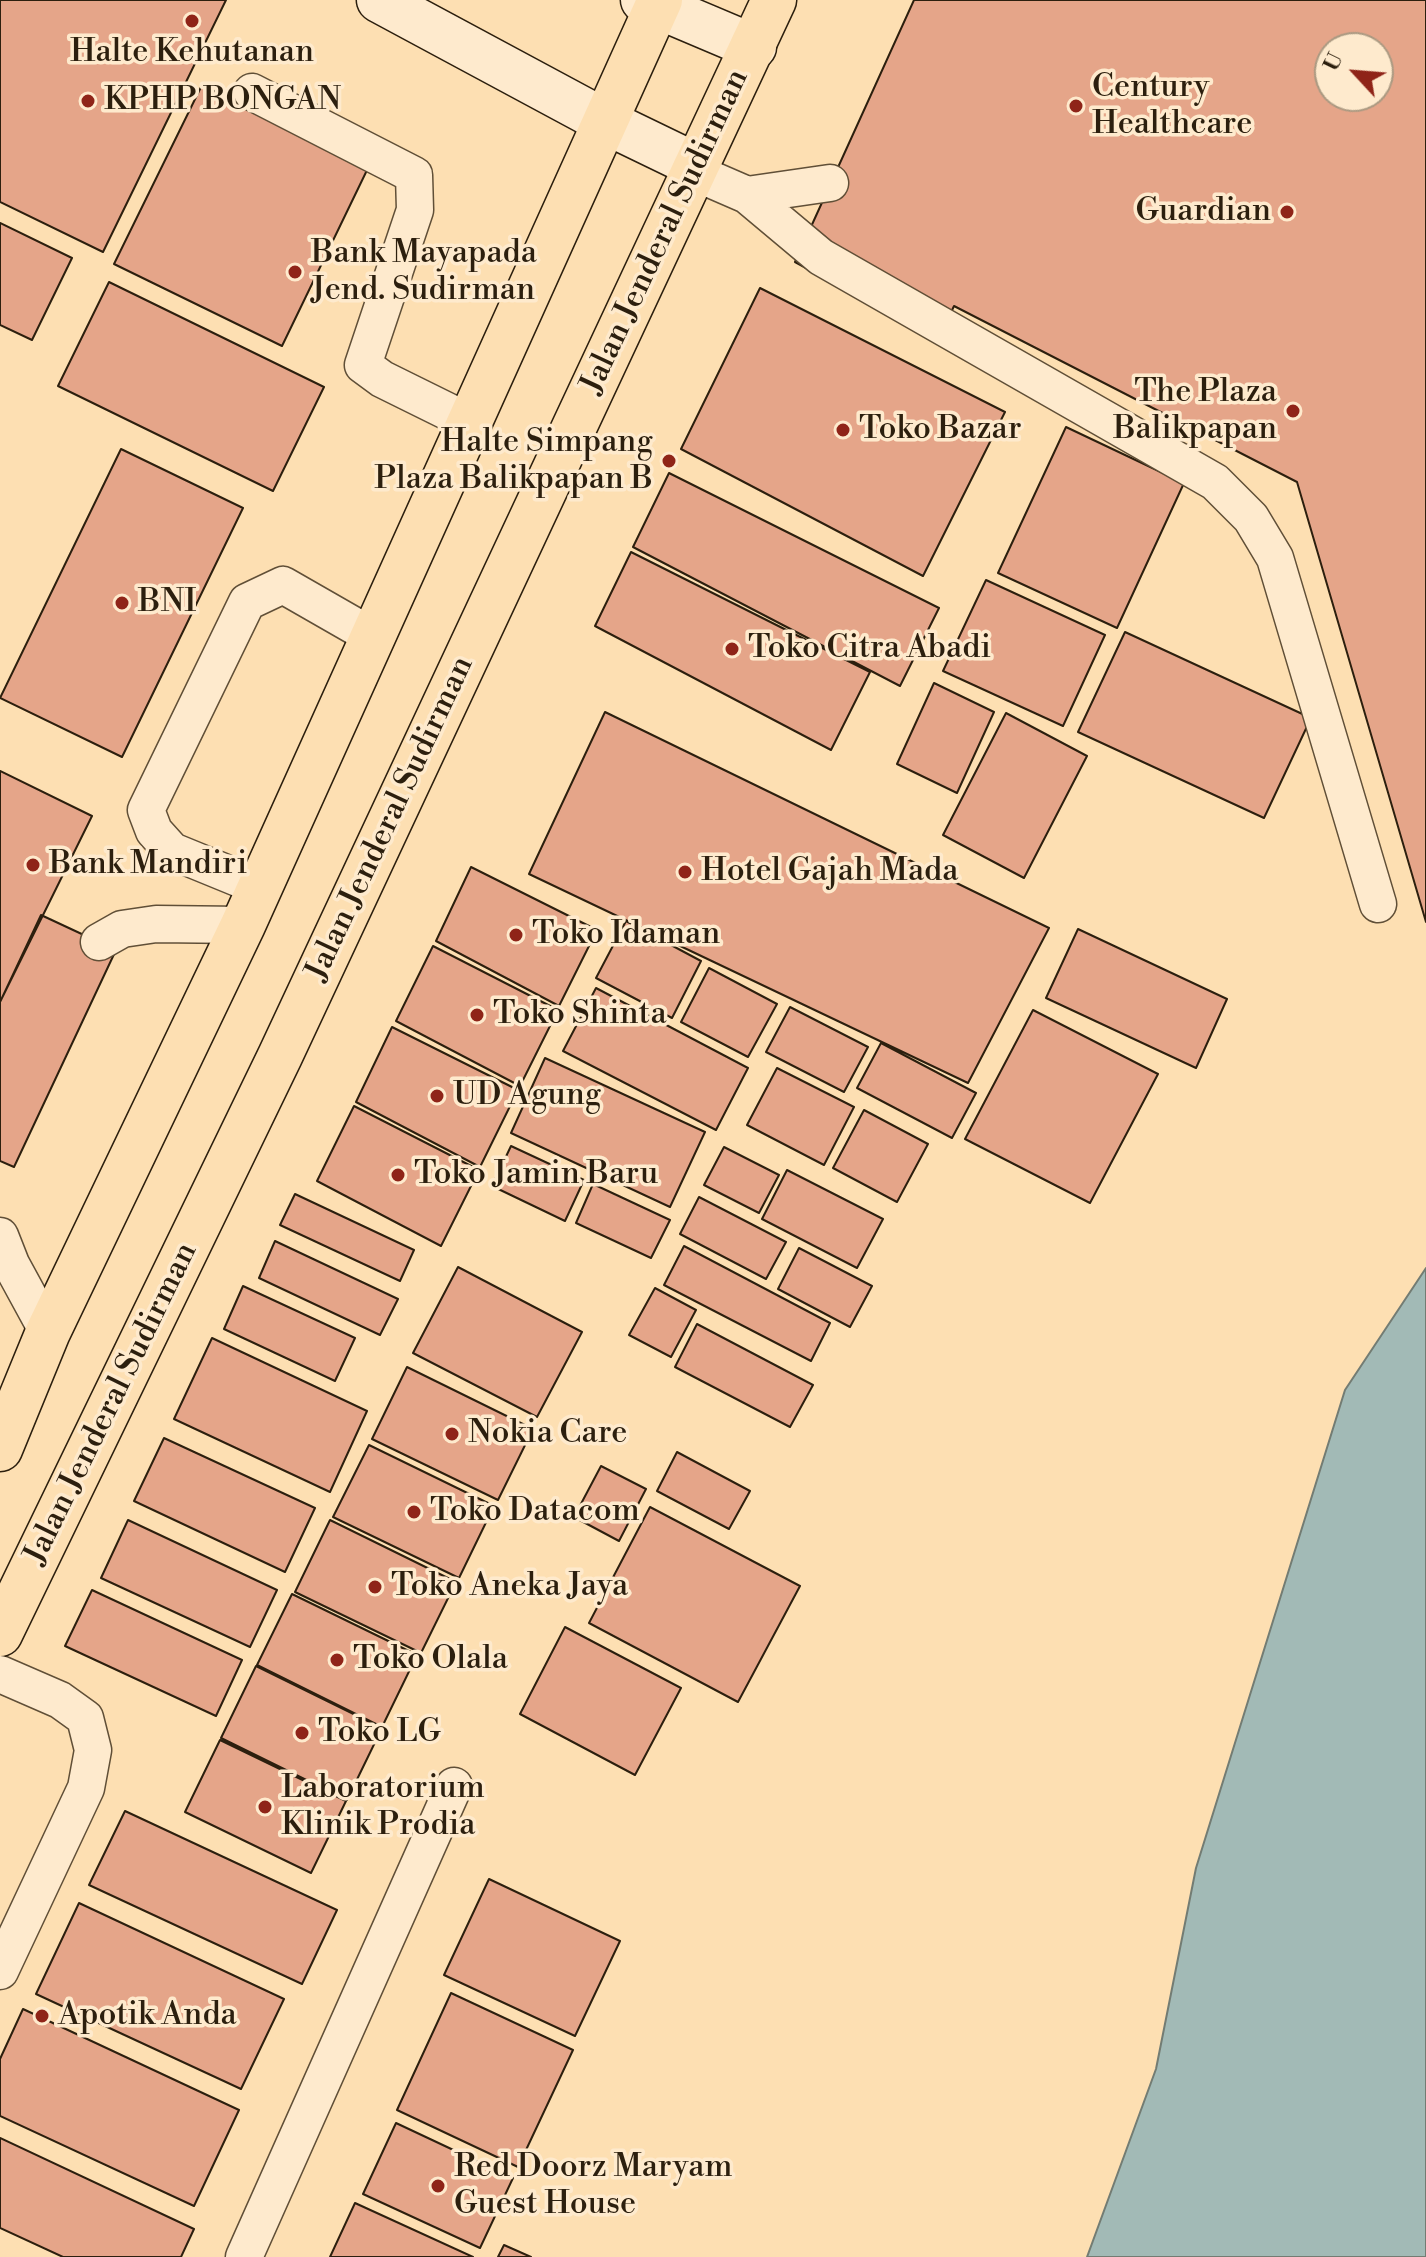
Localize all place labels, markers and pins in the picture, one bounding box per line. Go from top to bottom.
marker: Halte Kehutanan [183,12,201,30]
place label: Halte Kehutanan [70,34,314,72]
place label: Century Healthcare [1092,69,1252,144]
place label: KPHP BONGAN [104,82,341,120]
marker: KPHP BONGAN [79,92,97,110]
marker: Century Healthcare [1067,97,1085,115]
place label: Guardian [1135,193,1271,231]
marker: Guardian [1278,203,1296,221]
place label: Bank Mayapada Jend. Sudirman [311,235,537,310]
marker: Bank Mayapada Jend. Sudirman [286,263,304,281]
place label: The Plaza Balikpapan [1113,374,1277,449]
marker: The Plaza Balikpapan [1284,402,1302,420]
place label: Toko Bazar [859,411,1022,449]
marker: Toko Bazar [834,421,852,439]
place label: Halte Simpang Plaza Balikpapan B [374,424,653,499]
marker: Halte Simpang Plaza Balikpapan B [660,452,678,470]
place label: BNI [138,584,196,622]
marker: BNI [113,594,131,612]
place label: Toko Citra Abadi [748,630,991,668]
marker: Toko Citra Abadi [723,640,741,658]
place label: Bank Mandiri [49,846,247,884]
place label: Hotel Gajah Mada [701,853,958,891]
marker: Bank Mandiri [24,856,42,874]
marker: Hotel Gajah Mada [676,863,694,881]
place label: Toko Idaman [532,916,720,954]
marker: Toko Idaman [507,926,525,944]
place label: Toko Shinta [493,996,667,1034]
marker: Toko Shinta [468,1006,486,1024]
place label: UD Agung [453,1077,601,1115]
marker: UD Agung [428,1087,446,1105]
place label: Toko Jamin Baru [414,1156,658,1194]
marker: Toko Jamin Baru [389,1166,407,1184]
place label: Nokia Care [468,1415,627,1453]
marker: Nokia Care [443,1425,461,1443]
place label: Toko Datacom [430,1493,640,1531]
marker: Toko Datacom [405,1503,423,1521]
place label: Toko Aneka Jaya [391,1568,628,1606]
marker: Toko Aneka Jaya [366,1578,384,1596]
place label: Toko Olala [353,1641,508,1679]
marker: Toko Olala [328,1651,346,1669]
place label: Toko LG [318,1714,441,1752]
marker: Toko LG [293,1724,311,1742]
place label: Laboratorium Klinik Prodia [281,1770,485,1845]
marker: Laboratorium Klinik Prodia [256,1798,274,1816]
place label: Apotik Anda [58,1997,237,2035]
marker: Apotik Anda [33,2007,51,2025]
place label: Red Doorz Maryam Guest House [454,2149,732,2224]
marker: Red Doorz Maryam Guest House [429,2177,447,2195]

